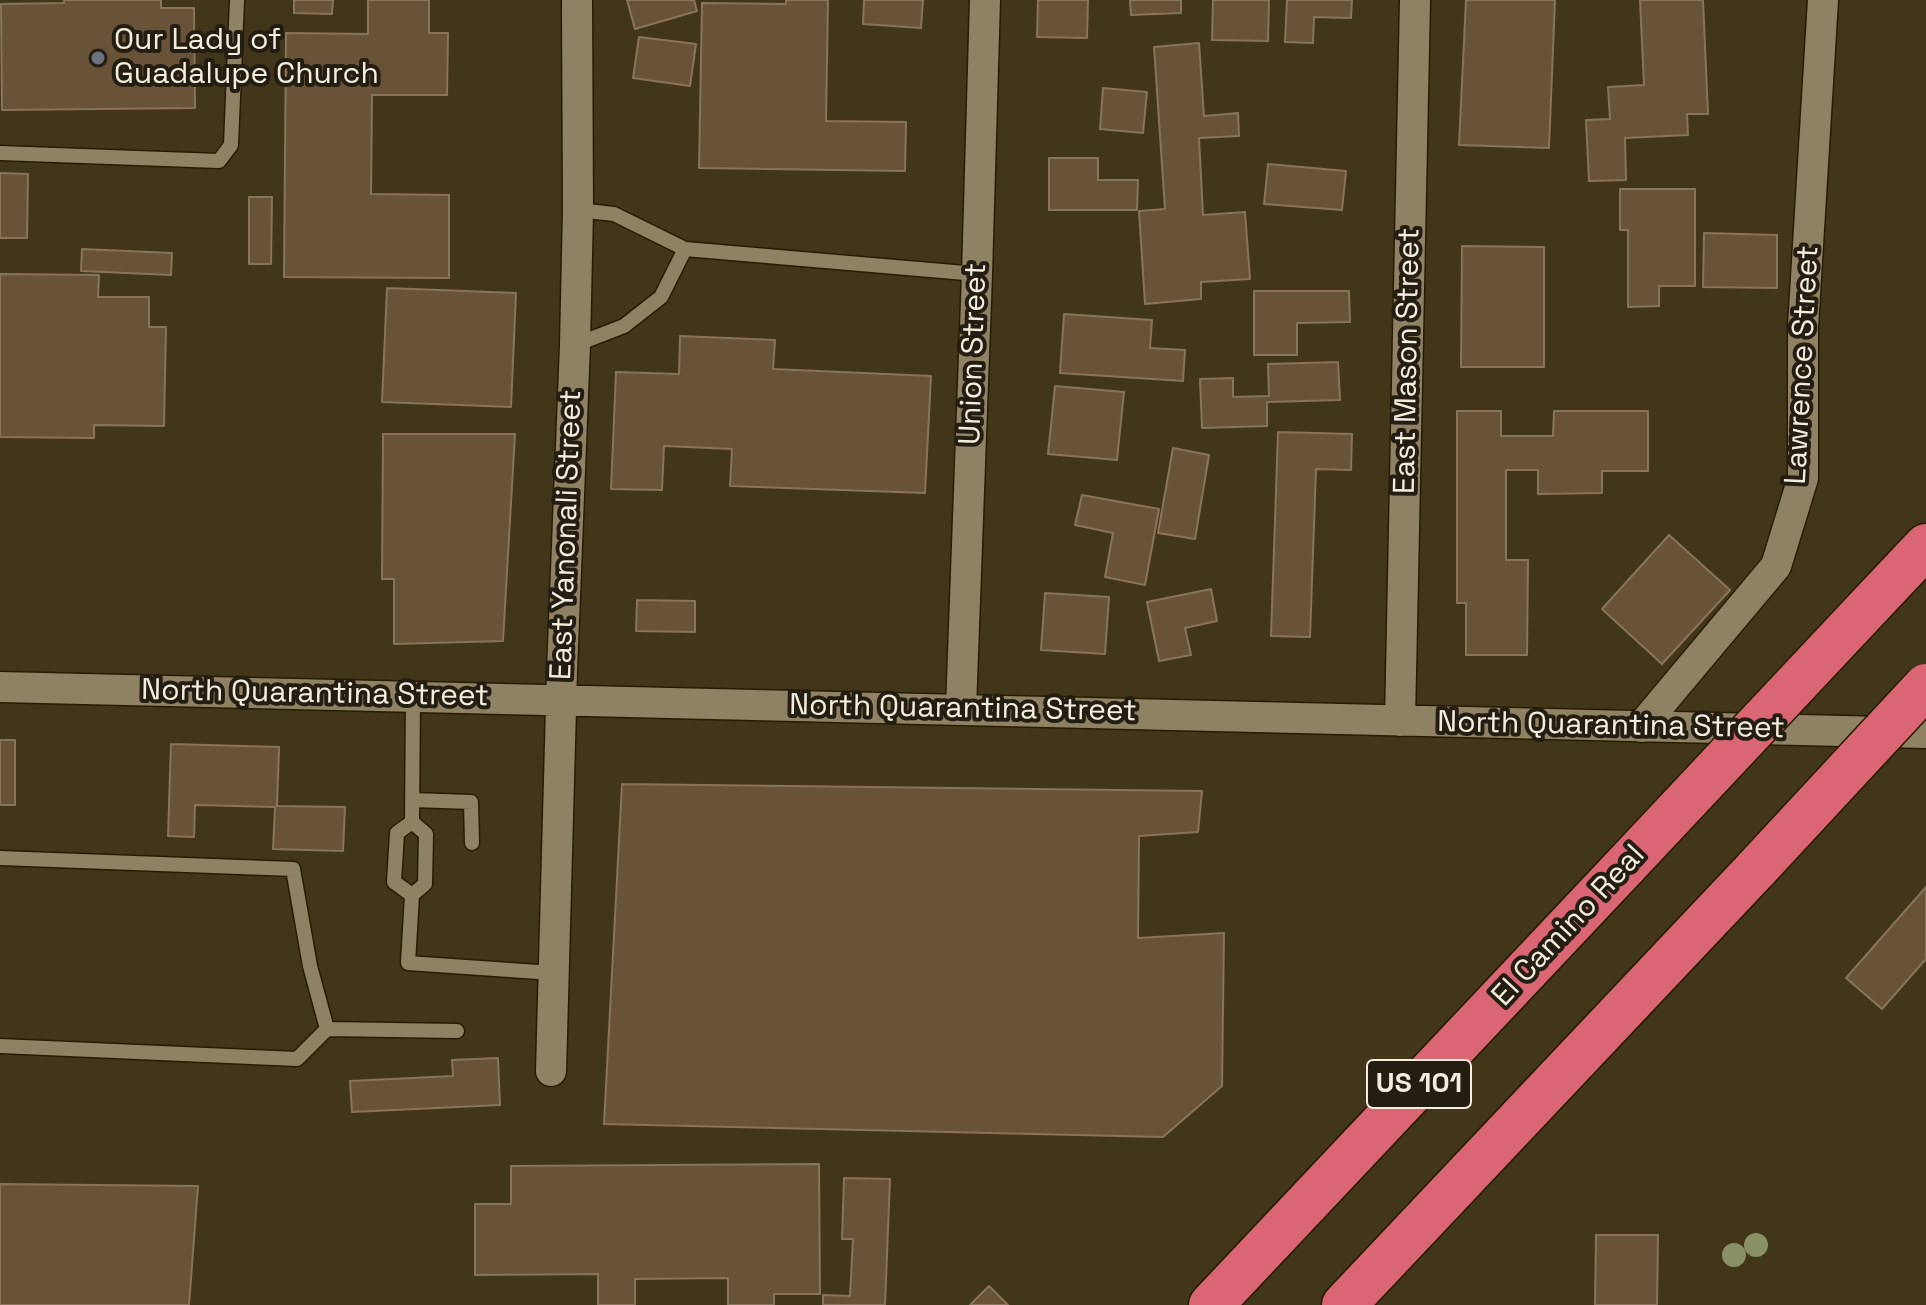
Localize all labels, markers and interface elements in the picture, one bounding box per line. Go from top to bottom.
place label: Our Lady of Guadalupe Church [114,23,379,94]
marker: Our Lady of Guadalupe Church [89,49,107,67]
street label: East Mason Street [1388,228,1428,494]
street label: Lawrence Street [1779,245,1827,485]
street label: Union Street [953,262,995,446]
street label: East Yanonali Street [544,389,590,681]
street label: North Quarantina Street [141,673,489,715]
street label: North Quarantina Street [789,688,1137,730]
street label: North Quarantina Street [1437,705,1785,747]
street label: El Camino Real [1485,838,1653,1014]
road number: US 101 [1367,1060,1471,1108]

